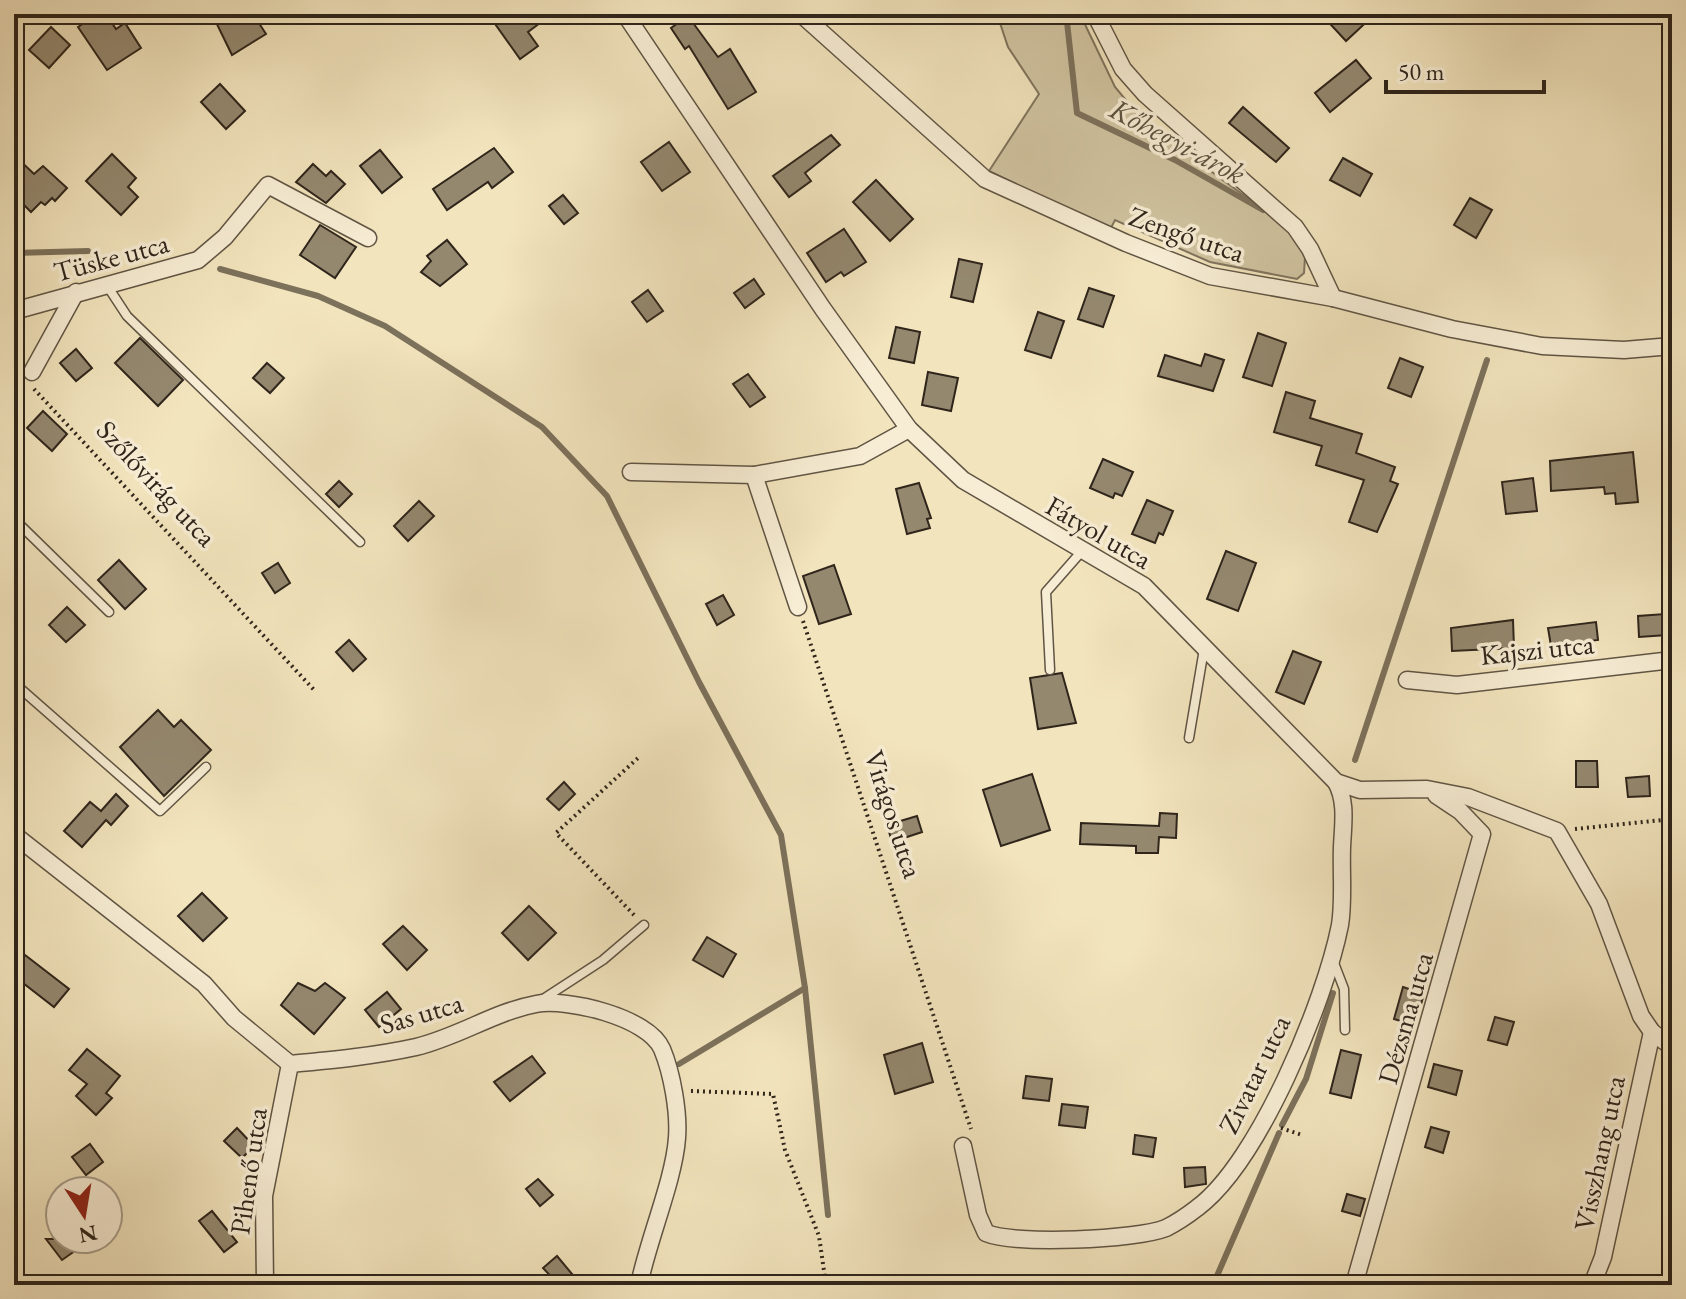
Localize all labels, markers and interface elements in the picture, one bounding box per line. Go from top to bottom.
scale bar [1386,44,1544,94]
text: 50 m [1398,56,1445,87]
water label: Kőhegyi-árok [1103,89,1253,193]
street label: Zengő utca [1124,197,1250,271]
street label: Tüske utca [49,224,173,290]
street label: Szőlővirág utca [89,412,225,554]
street label: Fátyol utca [1040,487,1159,577]
street label: Kajszi utca [1478,625,1596,673]
street label: Virágos utca [856,746,932,883]
street label: Dézsma utca [1369,947,1441,1088]
street label: Sas utca [375,984,467,1042]
street label: Zivatar utca [1210,1008,1298,1139]
street label: Visszhang utca [1565,1071,1633,1234]
street label: Pihenő utca [221,1105,275,1237]
north arrow [44,1175,124,1255]
text: N [76,1218,100,1250]

